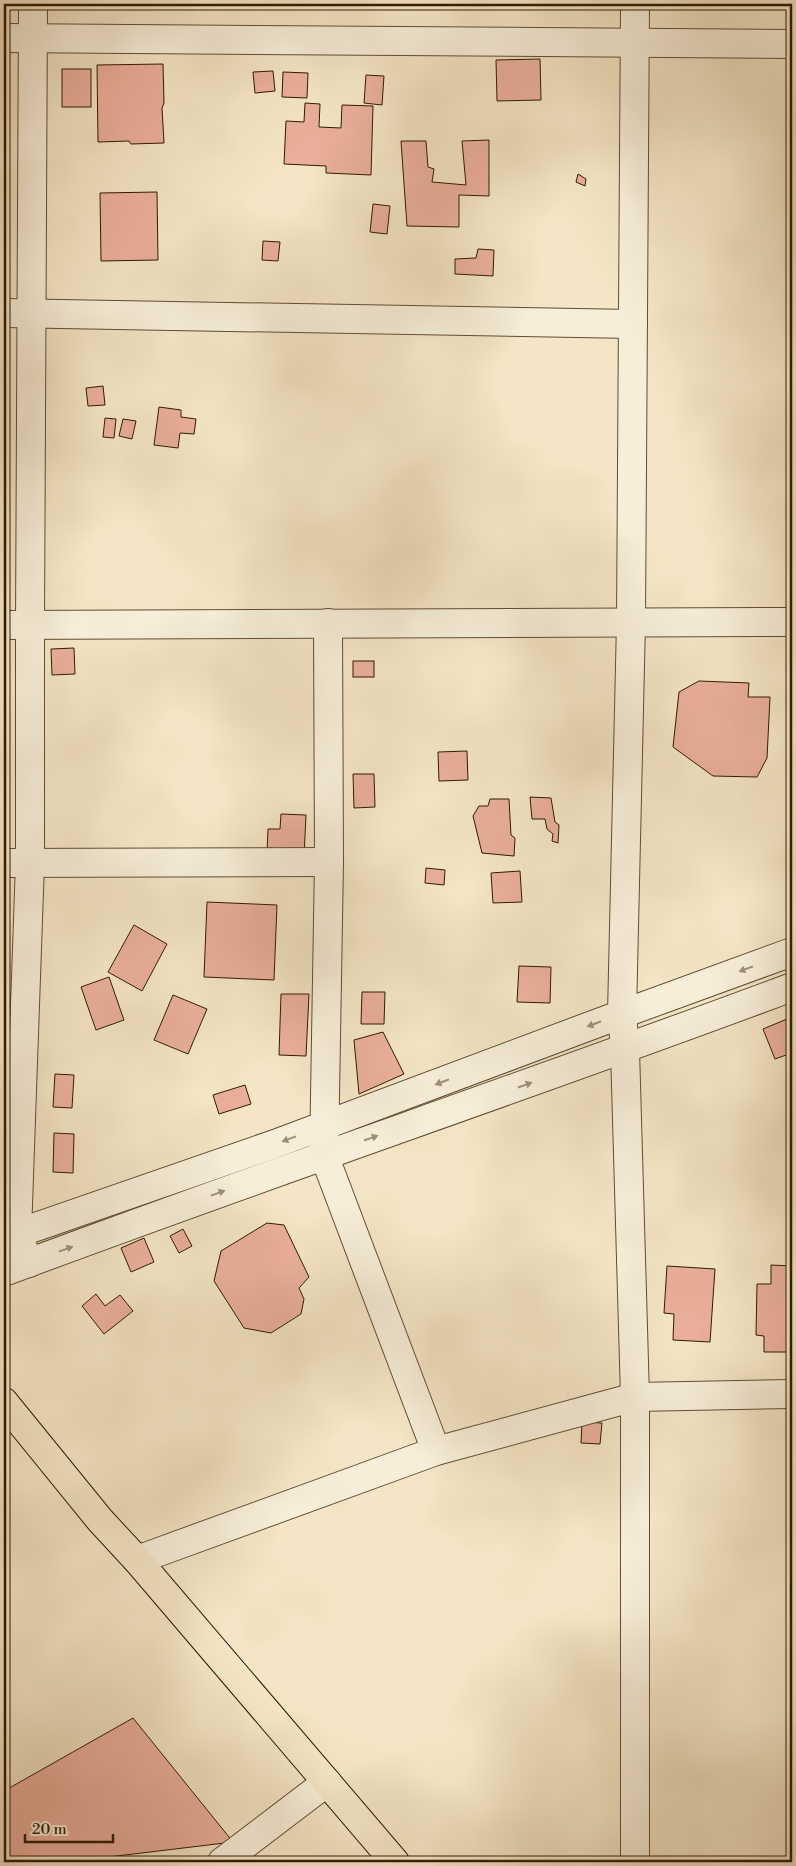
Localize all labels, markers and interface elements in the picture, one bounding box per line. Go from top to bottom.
one-way arrow [739,966,754,973]
one-way arrow [587,1021,601,1029]
one-way arrow [434,1079,449,1086]
one-way arrow [518,1081,533,1089]
one-way arrow [364,1134,379,1141]
one-way arrow [282,1136,297,1143]
one-way arrow [211,1189,226,1196]
one-way arrow [59,1245,74,1253]
scale bar [25,1811,112,1843]
text: 20 m [32,1820,67,1839]

